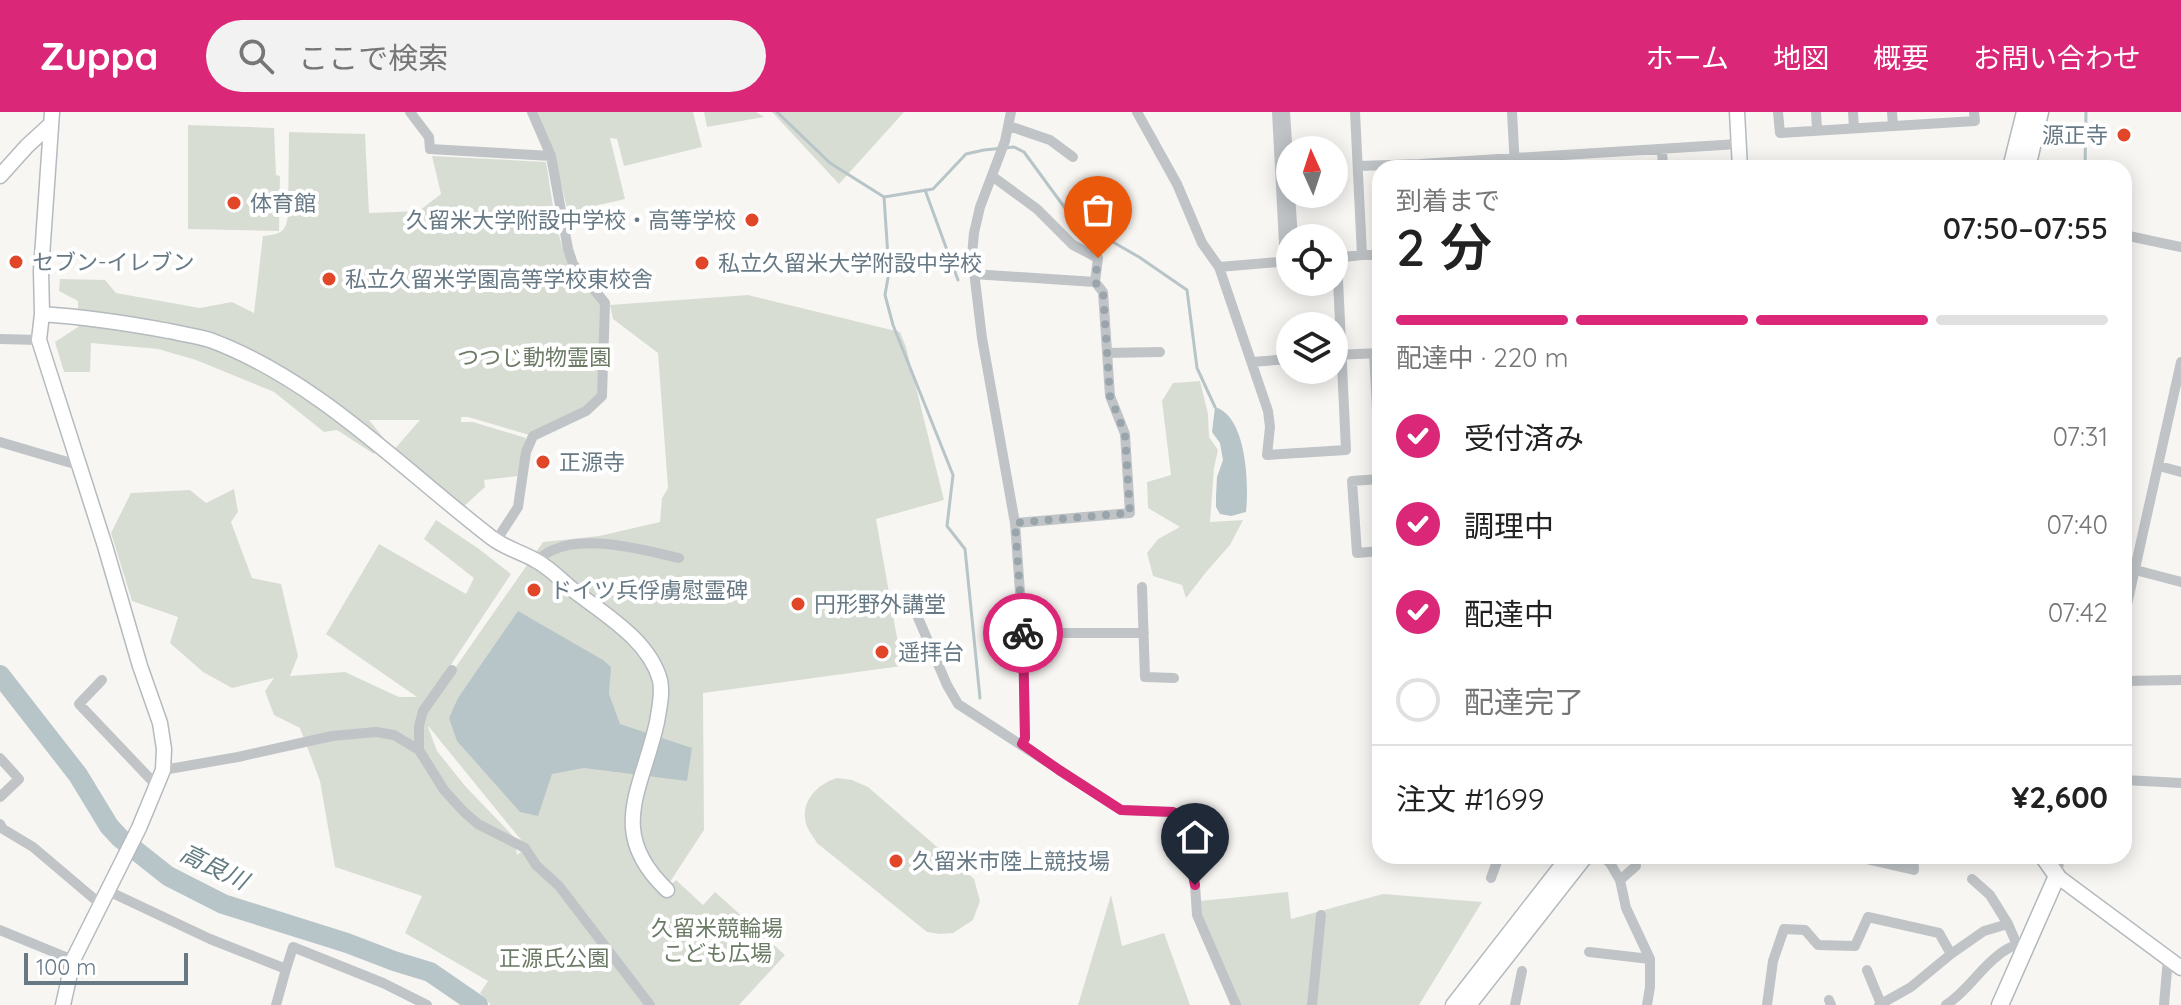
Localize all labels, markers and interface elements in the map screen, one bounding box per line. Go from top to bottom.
search box [206,20,766,92]
text: Zuppa [40,32,158,80]
icon: search [234,34,278,78]
text: ここで検索 [298,39,448,77]
text: ホーム [1646,40,1729,75]
text: 地図 [1773,40,1829,75]
text: 概要 [1873,40,1929,75]
text: お問い合わせ [1973,40,2141,75]
place label: 源正寺 [2042,121,2108,149]
marker: 源正寺 [2115,126,2133,144]
north arrow [1276,136,1348,208]
map controls [1276,136,1348,384]
pin [1064,176,1132,258]
text: 到着まで [1396,184,1500,217]
icon: bag [1076,188,1120,232]
place label: 体育館 [250,189,316,217]
marker: 体育館 [225,194,243,212]
place label: 久留米大学附設中学校・高等学校 [406,206,736,234]
text: 07:50–07:55 [1943,209,2108,247]
marker: 久留米大学附設中学校・高等学校 [743,211,761,229]
text: 2 分 [1396,214,1492,279]
button: locate [1276,224,1348,296]
place label: セブン-イレブン [32,248,195,276]
place label: 私立久留米大学附設中学校 [718,249,982,277]
marker: セブン-イレブン [7,253,25,271]
marker: 私立久留米大学附設中学校 [693,254,711,272]
place label: 私立久留米学園高等学校東校舎 [345,265,653,293]
marker: 私立久留米学園高等学校東校舎 [320,270,338,288]
button: layers [1276,312,1348,384]
text: 配達中 · 220 m [1396,341,1568,374]
park label: つつじ動物霊園 [457,343,611,371]
icon: check [1396,414,1440,458]
text: 受付済み [1464,419,1584,457]
text: 07:31 [2053,420,2108,453]
place label: 正源寺 [559,448,625,476]
marker: 正源寺 [534,453,552,471]
icon: check [1396,502,1440,546]
text: 調理中 [1464,507,1554,545]
text: 07:40 [2047,508,2108,541]
place label: ドイツ兵俘虜慰霊碑 [550,576,748,604]
marker: ドイツ兵俘虜慰霊碑 [525,581,543,599]
place label: 円形野外講堂 [814,590,946,618]
icon: check [1396,590,1440,634]
courier [983,593,1063,673]
marker: 円形野外講堂 [789,595,807,613]
text: 配達中 [1464,595,1554,633]
text: 07:42 [2048,596,2108,629]
icon: bike [1001,611,1045,655]
place label: 遥拝台 [898,638,964,666]
marker: 遥拝台 [873,643,891,661]
text: 配達完了 [1464,683,1584,721]
text: ¥2,600 [2011,778,2108,816]
text: 注文 #1699 [1396,780,1545,818]
pin [1161,803,1229,885]
icon: home [1173,815,1217,859]
water label: 高良川 [176,837,256,897]
place label: 久留米市陸上競技場 [912,847,1110,875]
marker: 久留米市陸上競技場 [887,852,905,870]
park label: 久留米競輪場 こども広場 [651,914,783,967]
park label: 正源氏公園 [499,944,609,972]
scale bar [24,949,188,985]
text: 100 m [36,953,96,981]

